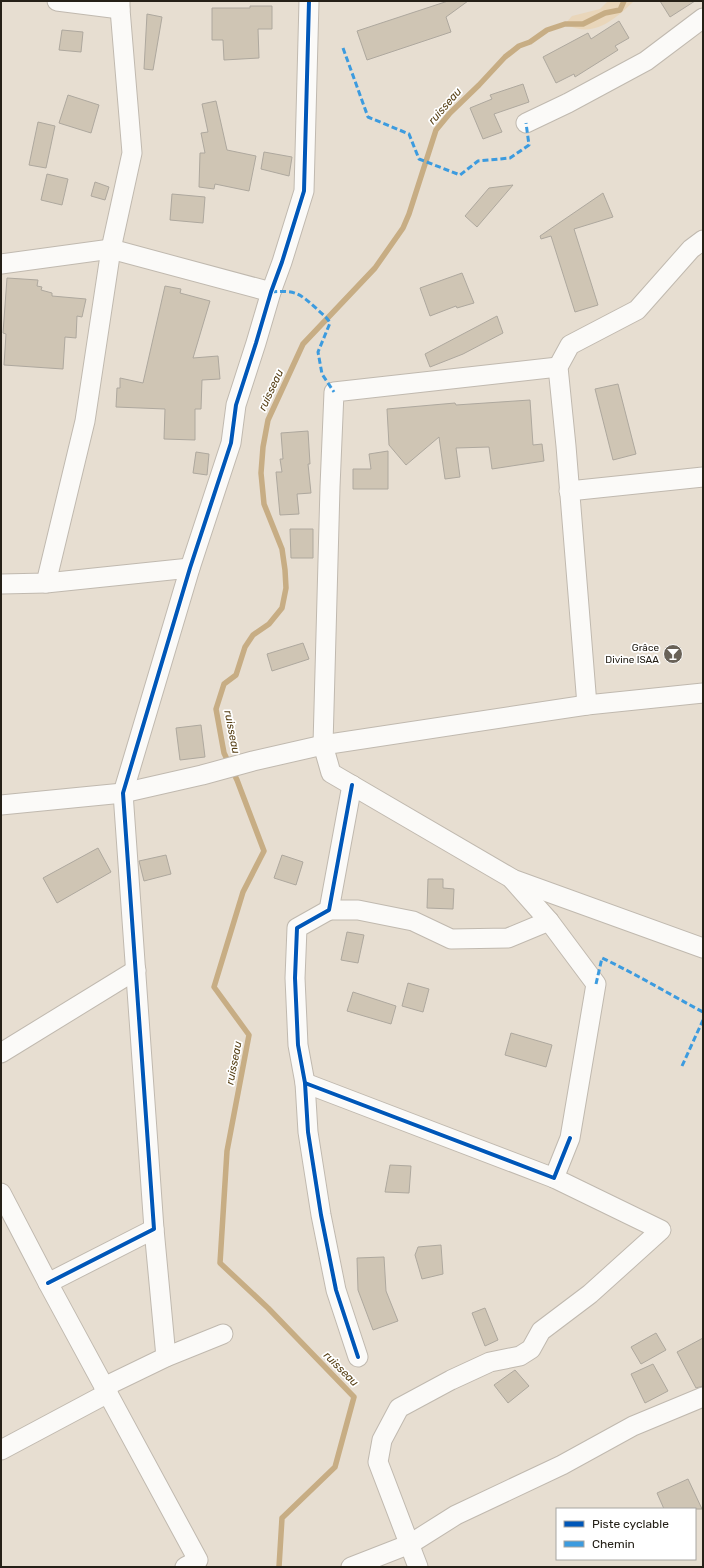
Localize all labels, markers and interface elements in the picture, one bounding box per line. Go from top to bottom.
water label: ruisseau [426,85,465,127]
water label: ruisseau [256,367,286,413]
place label: Grâce Divine ISAA [605,642,659,666]
bar icon: Grâce Divine ISAA [662,643,684,665]
water label: ruisseau [221,709,243,755]
water label: ruisseau [223,1040,245,1086]
water label: ruisseau [321,1349,361,1389]
legend [556,1508,696,1560]
text: Piste cyclable [592,1517,669,1531]
text: Chemin [592,1537,635,1551]

